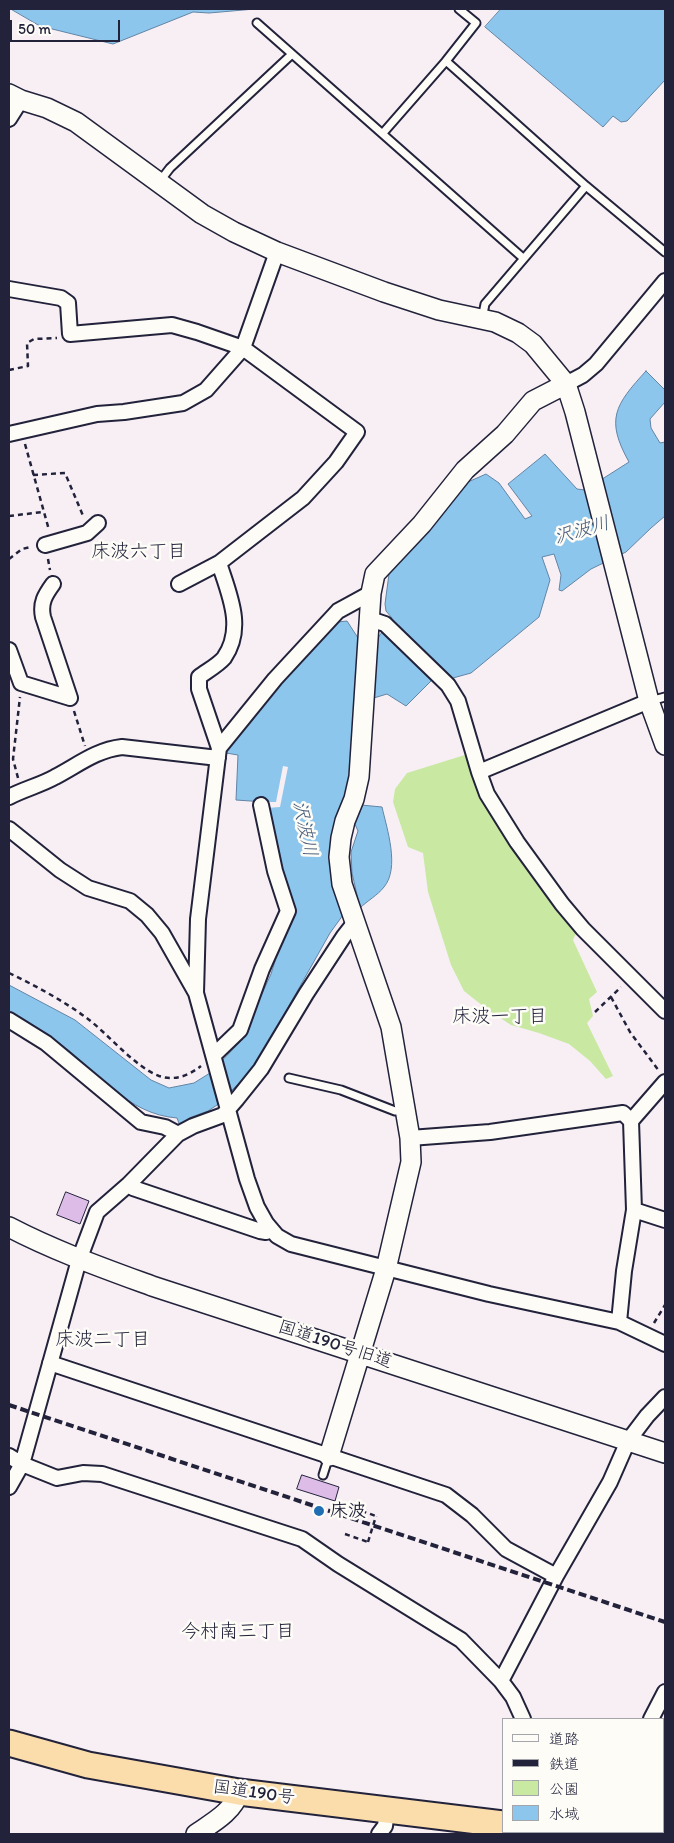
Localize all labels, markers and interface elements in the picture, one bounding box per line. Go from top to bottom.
scale bar [12,10,122,42]
text: 50 m [18,20,51,38]
water label: 沢波川 [551,512,613,550]
district label: 床波六丁目 [92,541,186,563]
water label: 沢波川 [287,799,321,859]
district label: 床波一丁目 [453,1006,547,1028]
street label: 国道190号旧道 [275,1316,395,1374]
district label: 床波二丁目 [56,1329,150,1351]
place label: 床波 [330,1500,366,1522]
marker: 床波 [312,1504,326,1518]
district label: 今村南三丁目 [181,1621,295,1643]
legend [502,1718,664,1833]
text: 道路 [549,1730,579,1748]
text: 鉄道 [549,1755,579,1773]
street label: 国道190号 [211,1777,297,1809]
text: 公園 [549,1780,579,1798]
text: 水域 [549,1805,579,1823]

